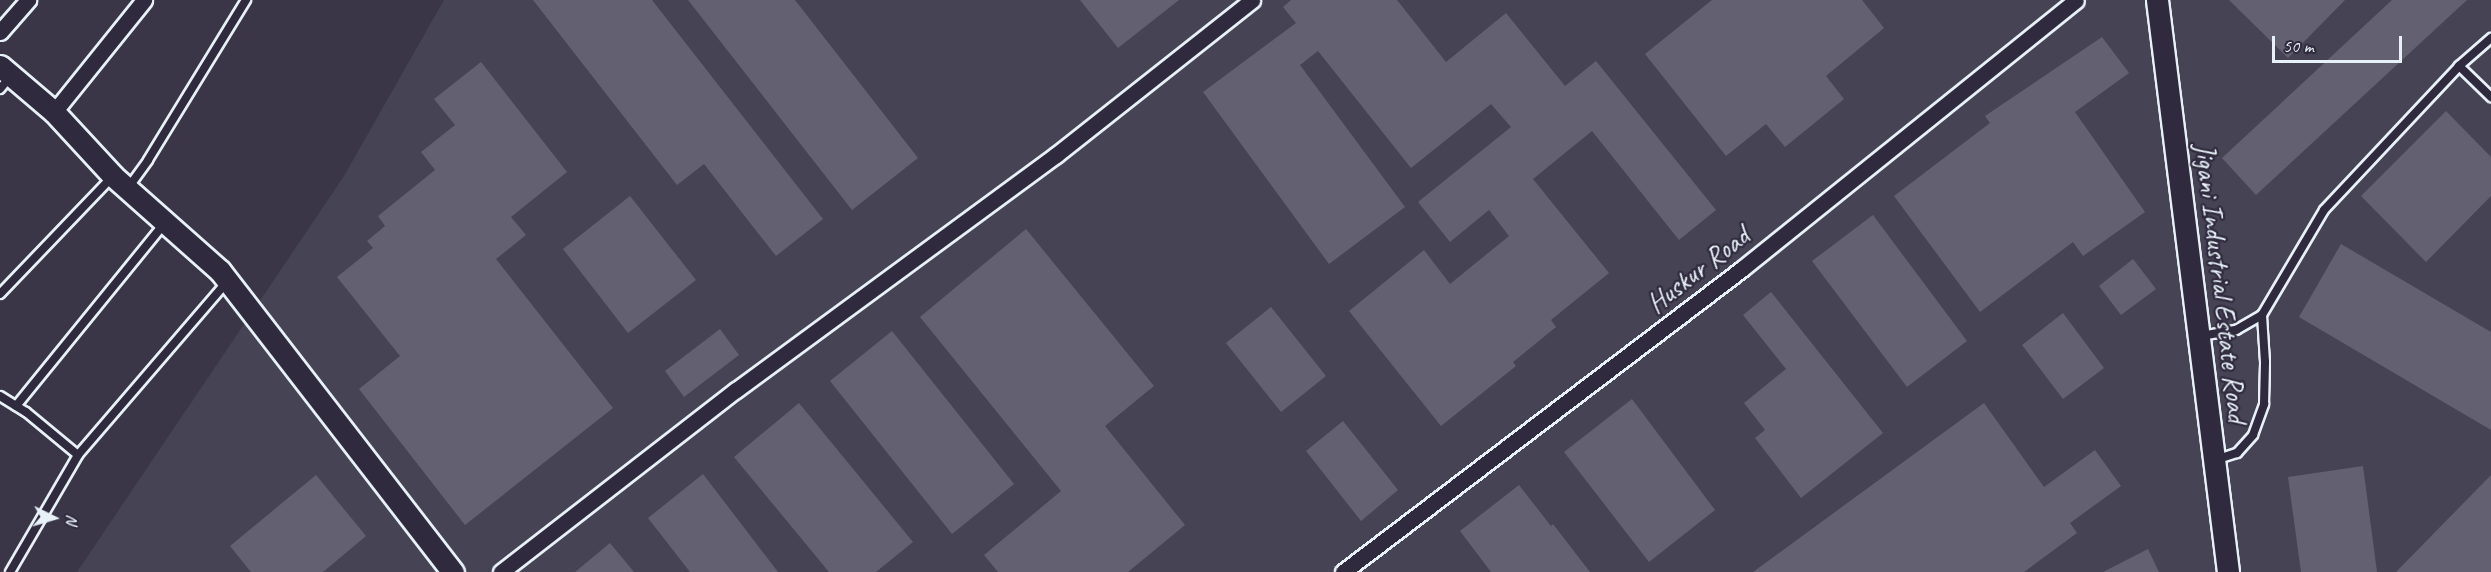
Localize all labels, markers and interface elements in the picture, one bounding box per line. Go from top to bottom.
scale bar [2275,24,2406,62]
text: 50 m [2283,35,2314,57]
street label: Jigani Industrial Estate Road [2187,142,2255,424]
street label: Huskur Road [1640,220,1756,320]
north arrow [24,488,84,548]
text: N [62,514,82,525]

